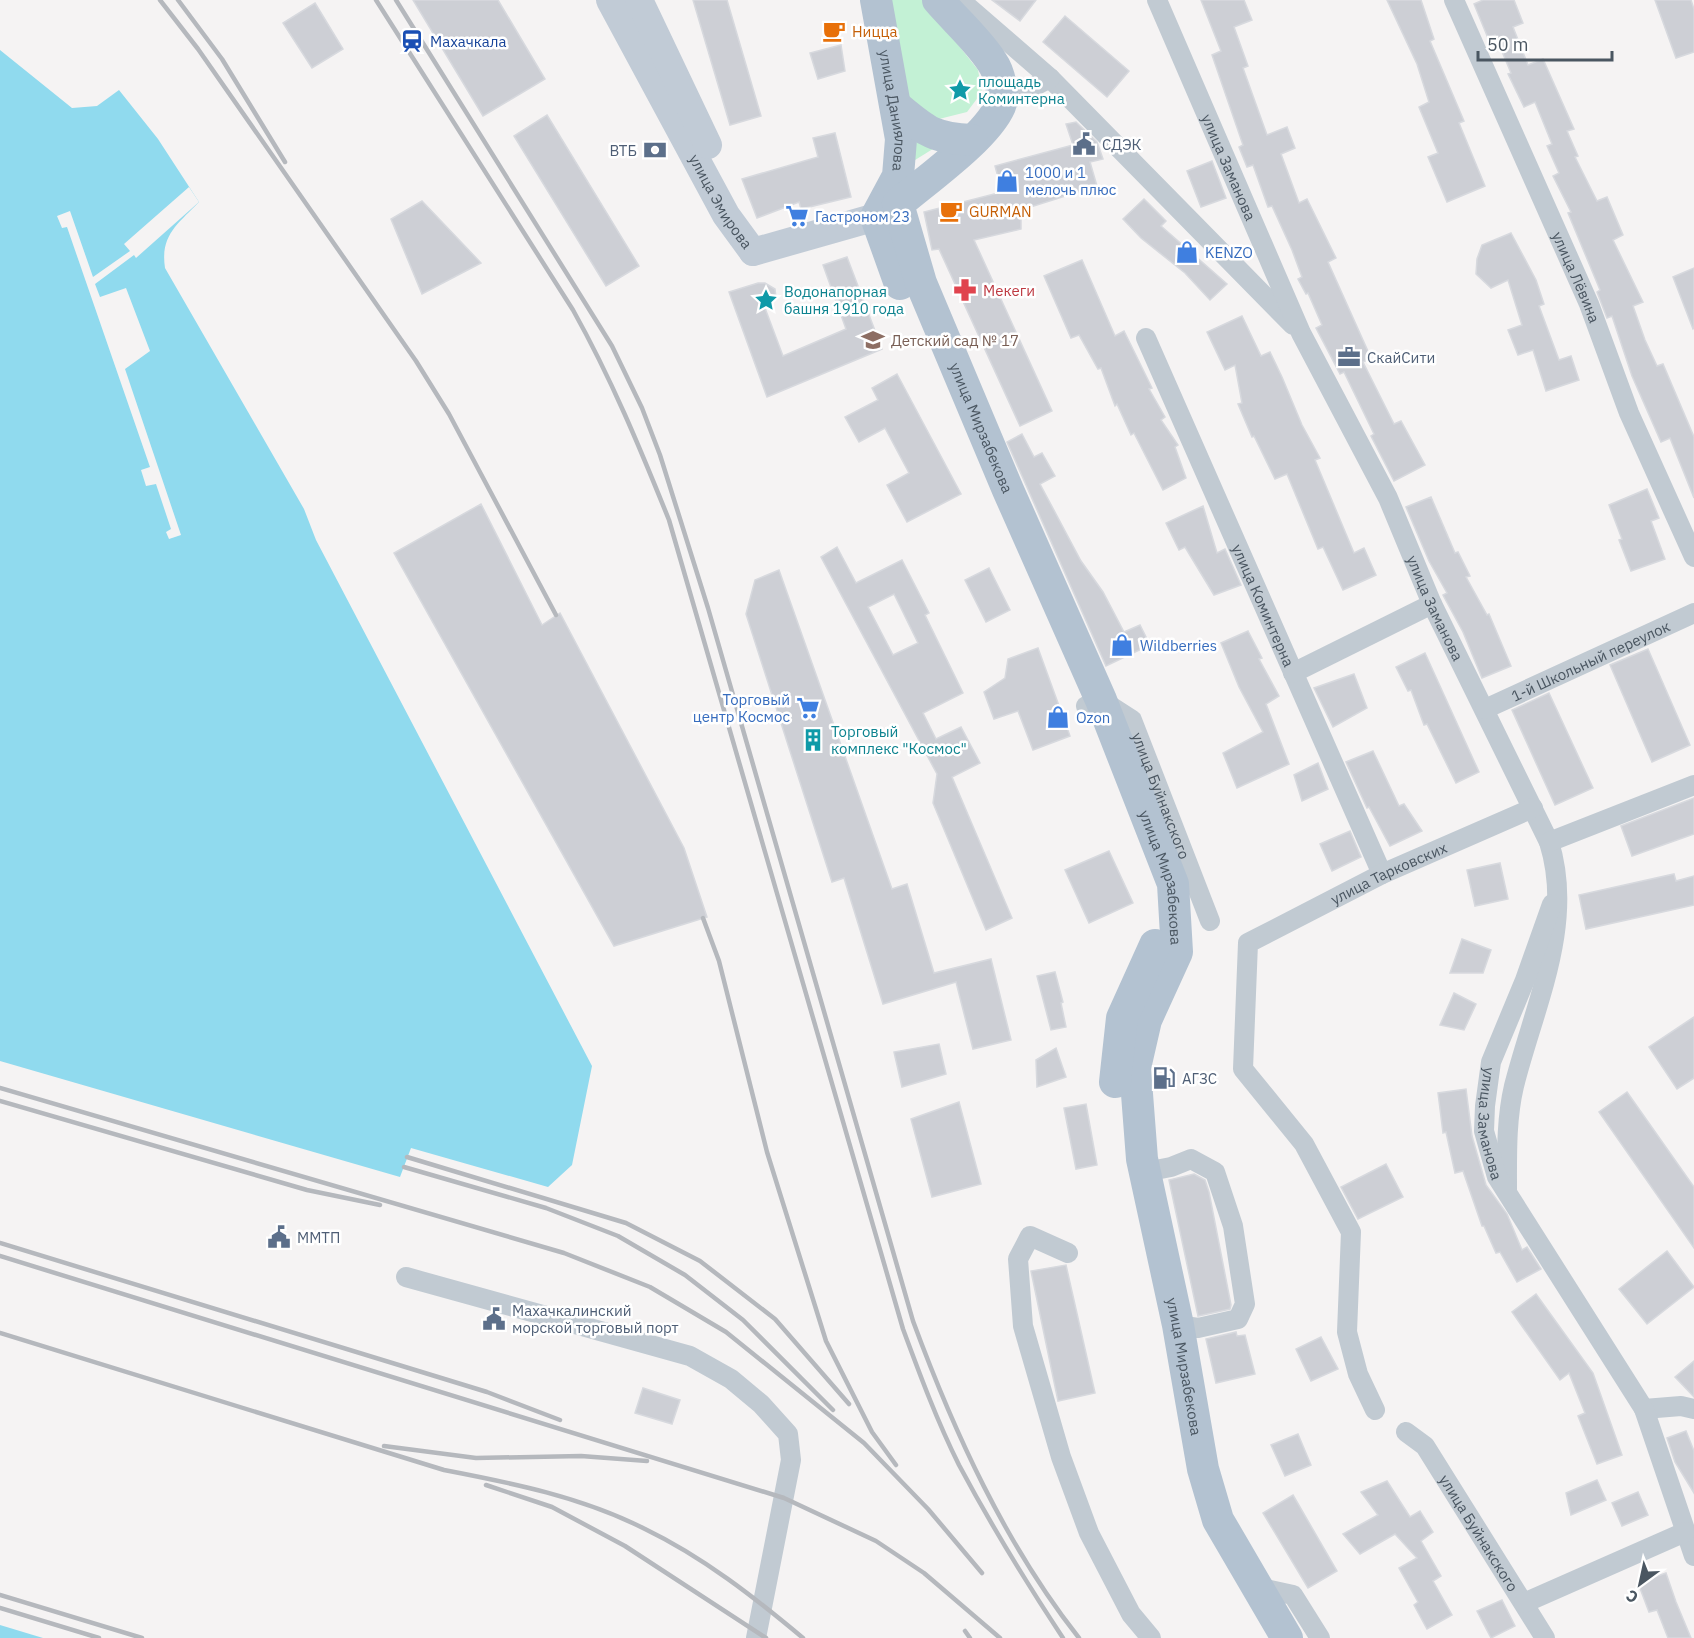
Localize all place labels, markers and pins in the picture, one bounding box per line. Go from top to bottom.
cafe icon: Ницца [821,18,847,44]
place label: Ницца [852,22,897,41]
station icon: Махачкала [399,28,425,54]
place label: Махачкала [430,32,507,51]
place label: площадь Коминтерна [978,72,1065,108]
place icon: площадь Коминтерна [947,77,973,103]
public building icon: СДЭК [1071,131,1097,157]
place label: СДЭК [1102,135,1142,154]
bank icon: ВТБ [642,137,668,163]
place label: ВТБ [609,141,637,160]
place label: 1000 и 1 мелочь плюс [1025,163,1117,199]
shop icon: 1000 и 1 мелочь плюс [994,168,1020,194]
cafe icon: GURMAN [938,198,964,224]
place label: GURMAN [969,202,1032,221]
supermarket icon: Гастроном 23 [784,203,810,229]
place label: Гастроном 23 [815,207,910,226]
shop icon: KENZO [1174,239,1200,265]
place label: KENZO [1205,243,1253,262]
pharmacy icon: Мекеги [952,277,978,303]
place label: Мекеги [983,281,1035,300]
place label: Водонапорная башня 1910 года [784,282,904,318]
place icon: Водонапорная башня 1910 года [753,287,779,313]
school or university icon: Детский сад № 17 [860,327,886,353]
place label: Детский сад № 17 [891,331,1019,350]
office icon: СкайСити [1336,344,1362,370]
place label: СкайСити [1367,348,1435,367]
shop icon: Wildberries [1109,632,1135,658]
place label: Wildberries [1140,636,1217,655]
place label: Торговый центр Космос [693,690,790,726]
supermarket icon: Торговый центр Космос [795,695,821,721]
shop icon: Ozon [1045,704,1071,730]
place label: Ozon [1076,708,1110,727]
place label: Торговый комплекс "Космос" [831,722,967,758]
building icon: Торговый комплекс "Космос" [800,727,826,753]
fuel station icon: АГЗС [1151,1065,1177,1091]
place label: АГЗС [1182,1069,1217,1088]
public building icon: ММТП [266,1224,292,1250]
place label: ММТП [297,1228,340,1247]
place label: Махачкалинский морской торговый порт [512,1301,679,1337]
public building icon: Махачкалинский морской торговый порт [481,1306,507,1332]

